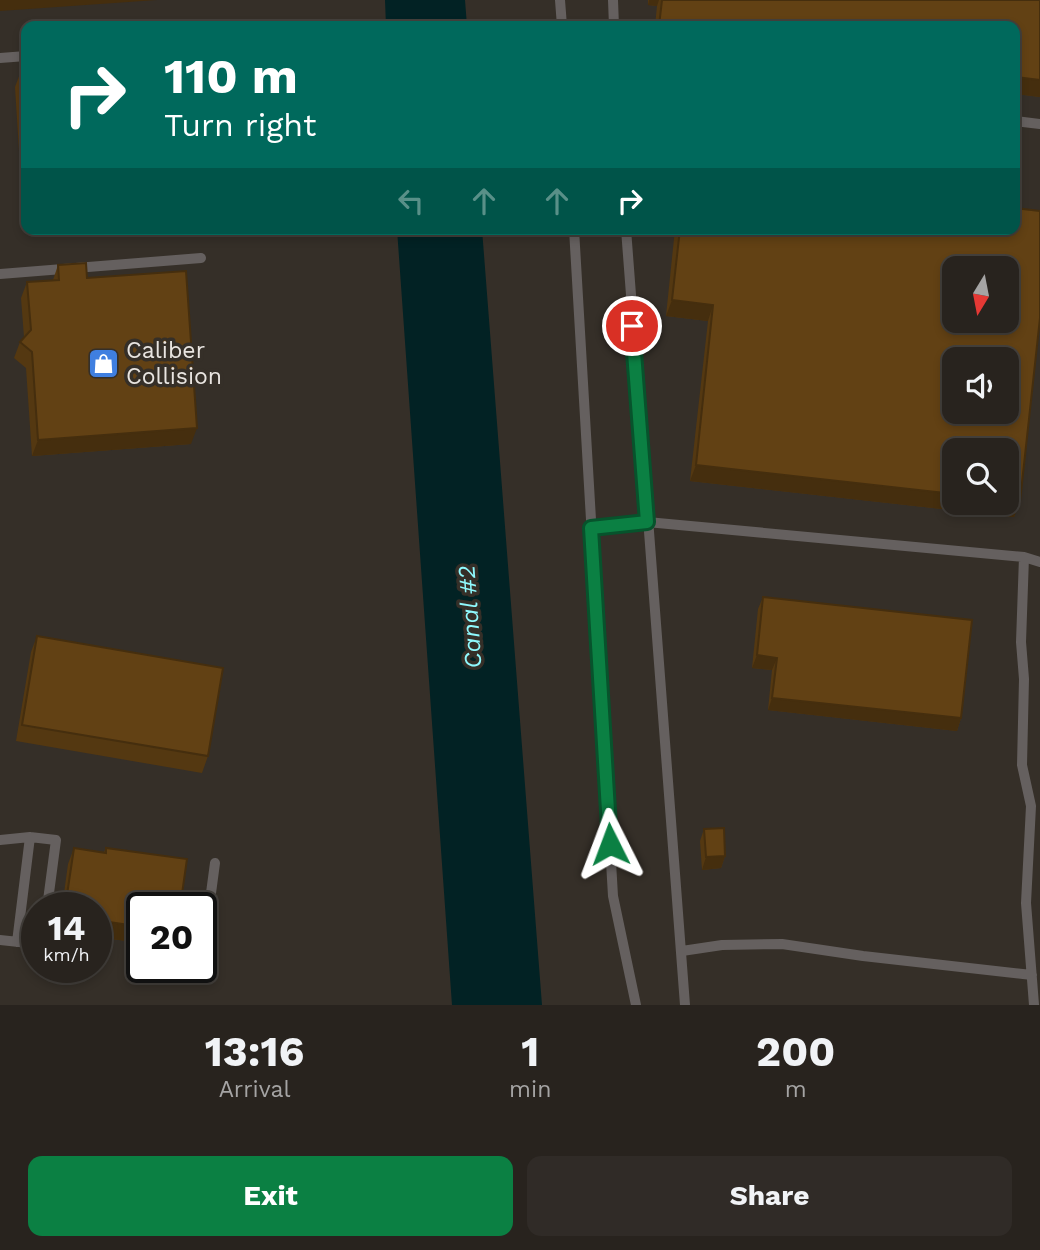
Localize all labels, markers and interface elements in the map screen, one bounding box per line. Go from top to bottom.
text: 110 m [164,47,298,105]
icon: right [49,49,140,140]
text: Turn right [164,106,316,144]
icon: left [392,182,430,220]
icon: ahead [465,182,503,220]
icon: ahead [538,182,576,220]
icon: right [611,182,649,220]
north arrow [942,256,1018,332]
map controls [942,256,1019,515]
pin [602,296,662,356]
icon: arrive [613,307,651,345]
place label: Caliber Collision [126,337,222,390]
shop icon: Caliber Collision [86,346,120,380]
button: sound [942,347,1019,424]
button: search [942,438,1019,515]
water label: Canal #2 [452,565,488,669]
position arrow [573,807,647,881]
speed limit sign: 20 [126,892,217,983]
text: 14 [48,907,85,949]
text: km/h [43,944,90,965]
text: 13:16 [205,1027,304,1076]
text: 1 [521,1027,539,1076]
text: 200 [756,1027,835,1076]
text: Arrival [219,1076,290,1103]
text: min [509,1076,551,1103]
text: m [785,1076,807,1103]
button: Exit [28,1156,513,1236]
button: Share [527,1156,1012,1236]

